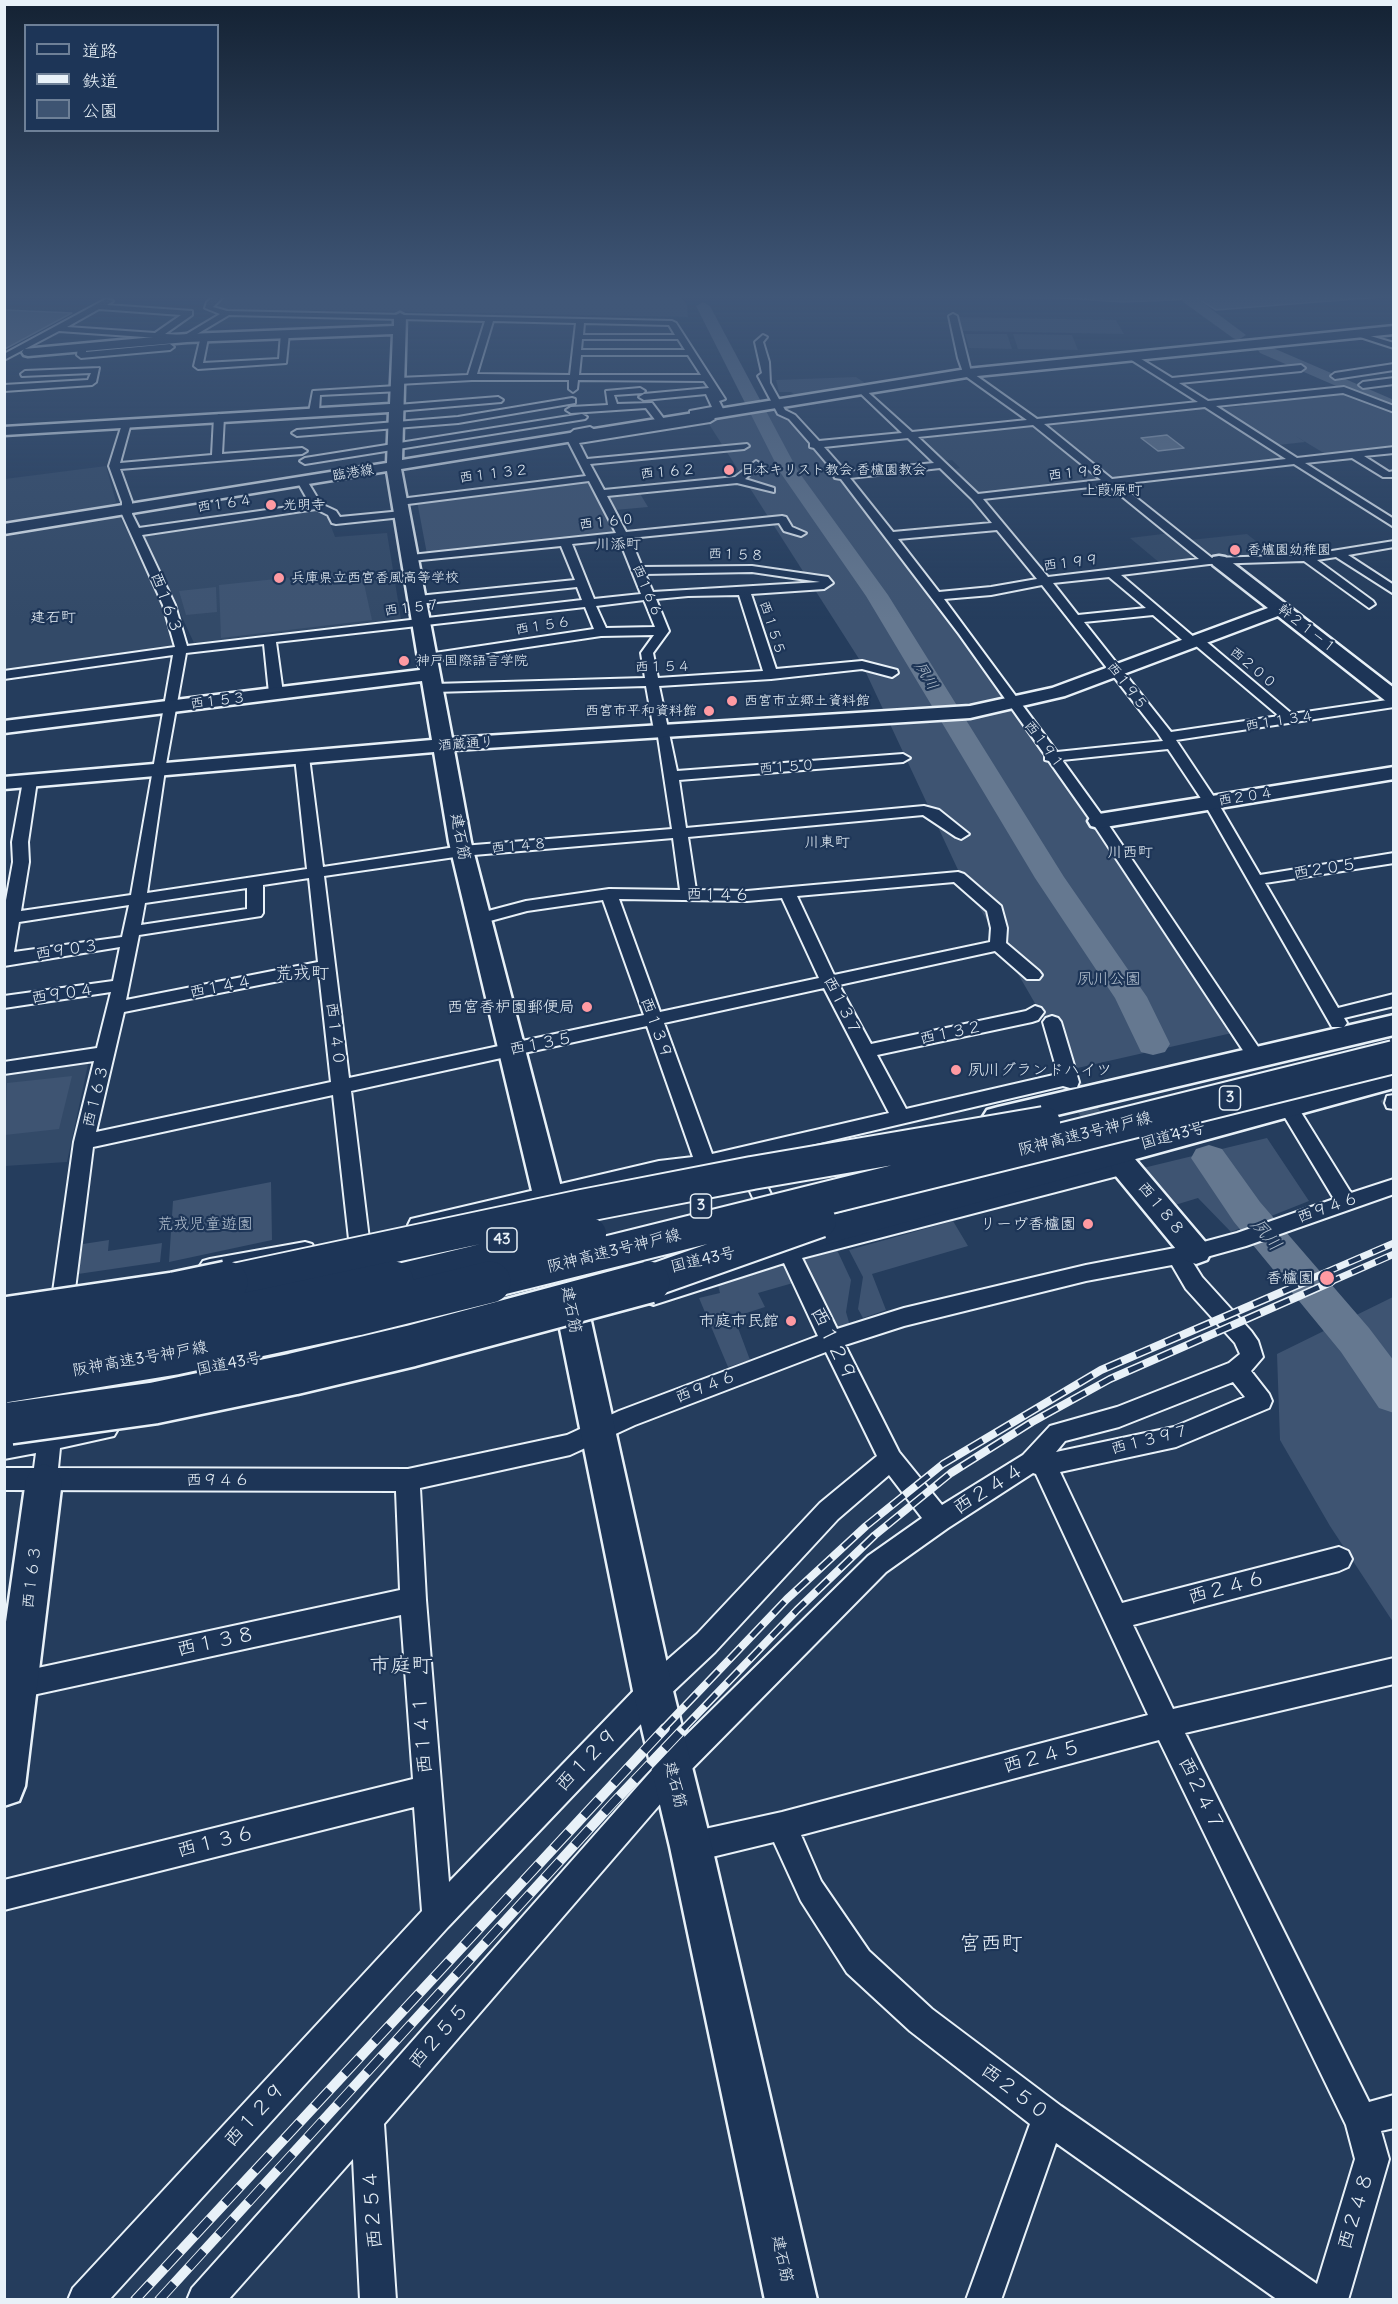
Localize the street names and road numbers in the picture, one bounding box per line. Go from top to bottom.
street label: 臨港線 [331,461,375,485]
street label: 西１１３２ [458,461,530,487]
street label: 西１６２ [639,461,697,483]
street label: 西１９８ [1047,462,1105,484]
street label: 西１６４ [196,492,254,516]
street label: 西１６０ [578,511,636,533]
street label: 西１５８ [708,546,764,564]
street label: 西１９９ [1042,551,1100,575]
street label: 西１６６ [628,562,666,620]
street label: 西１６３ [146,570,186,636]
street label: 西１５７ [383,596,441,620]
street label: 西１５５ [755,599,789,657]
street label: 幹２１－１ [1274,601,1340,657]
street label: 西１５６ [514,613,572,639]
street label: 西２００ [1226,644,1280,692]
street label: 西１５４ [635,658,691,676]
street label: 西１９５ [1103,659,1151,713]
street label: 西１５３ [189,689,247,713]
street label: 西１１３４ [1244,707,1316,735]
street label: 西１９１ [1020,718,1068,772]
street label: 酒蔵通り [437,734,495,754]
street label: 西１５０ [758,757,816,777]
street label: 西２０４ [1217,784,1275,810]
street label: 建石筋 [446,812,474,862]
street label: 西１４８ [490,835,548,857]
street label: 西２０５ [1292,855,1358,883]
street label: 西１４６ [686,885,750,905]
street label: 西９０３ [34,936,100,964]
street label: 西１４４ [188,971,254,1003]
street label: 西１３７ [819,973,865,1039]
street label: 西９０４ [30,980,96,1008]
street label: 西１３９ [636,995,676,1061]
street label: 西１４０ [322,1001,348,1067]
street label: 西１３２ [918,1017,984,1049]
street label: 西１３５ [508,1028,574,1060]
street label: 西１６３ [79,1063,113,1129]
road number: 3 [1220,1086,1240,1110]
street label: 阪神高速3号神戸線 [1016,1108,1154,1160]
street label: 国道43号 [1138,1118,1208,1154]
street label: 西１８８ [1133,1178,1189,1240]
street label: 西９４６ [1295,1189,1361,1227]
road number: 3 [690,1194,712,1218]
street label: 阪神高速3号神戸線 [545,1225,683,1277]
road number: 43 [487,1228,517,1252]
street label: 国道43号 [669,1243,737,1277]
street label: 建石筋 [557,1285,585,1335]
street label: 西１２９ [805,1303,861,1385]
street label: 阪神高速3号神戸線 [71,1338,209,1380]
street label: 国道43号 [195,1348,263,1380]
street label: 西９４６ [673,1367,739,1407]
street label: 西１３９７ [1109,1421,1191,1459]
street label: 西２４４ [949,1458,1029,1520]
street label: 西９４６ [186,1470,250,1490]
street label: 西１６３ [19,1544,45,1610]
street label: 西２４６ [1185,1566,1269,1610]
street label: 西１３８ [174,1622,258,1662]
street label: 西１４１ [408,1693,438,1775]
street label: 西１２９ [551,1723,623,1797]
street label: 西２４５ [1000,1735,1084,1779]
street label: 西２４７ [1173,1753,1229,1835]
street label: 建石筋 [660,1759,690,1811]
street label: 西１３６ [174,1821,258,1863]
street label: 西２５５ [404,1998,474,2074]
street label: 西２５０ [976,2058,1054,2126]
street label: 西１２９ [219,2078,291,2152]
street label: 西２５４ [358,2168,388,2250]
street label: 西２４８ [1333,2169,1379,2253]
street label: 建石筋 [768,2234,796,2284]

